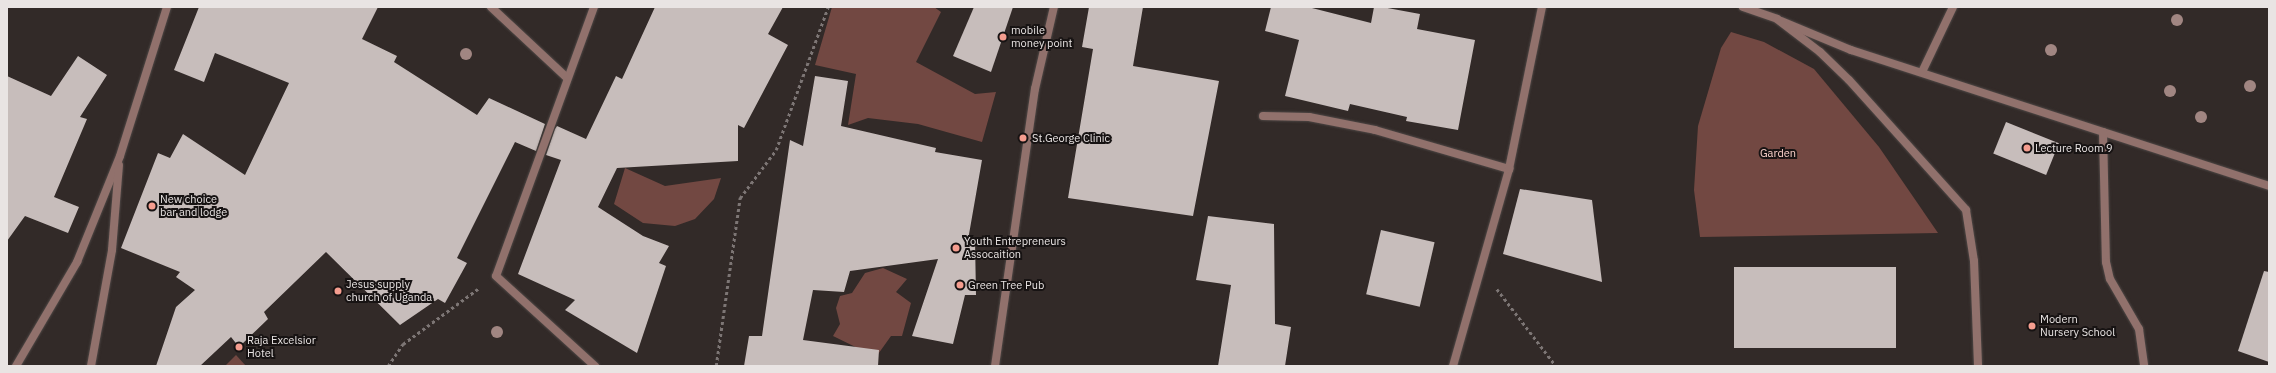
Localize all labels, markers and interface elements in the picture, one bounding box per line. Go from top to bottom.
place label: mobile money point [1011,24,1072,50]
marker: mobile money point [998,32,1008,42]
place label: St.George Clinic [1032,131,1110,145]
marker: St.George Clinic [1017,132,1029,144]
place label: Lecture Room 9 [2035,141,2113,155]
marker: Lecture Room 9 [2022,143,2032,153]
park label: Garden [1760,146,1796,160]
place label: New choice bar and lodge [160,193,227,219]
marker: New choice bar and lodge [147,201,157,211]
place label: Youth Entrepreneurs Assocaition [964,235,1066,261]
marker: Youth Entrepreneurs Assocaition [951,243,961,253]
place label: Jesus supply church of Uganda [346,278,432,304]
place label: Green Tree Pub [968,278,1044,292]
marker: Green Tree Pub [955,280,965,290]
marker: Jesus supply church of Uganda [333,286,343,296]
place label: Modern Nursery School [2040,313,2115,339]
marker: Modern Nursery School [2027,321,2037,331]
place label: Raja Excelsior Hotel [247,334,316,360]
marker: Raja Excelsior Hotel [234,342,244,352]

